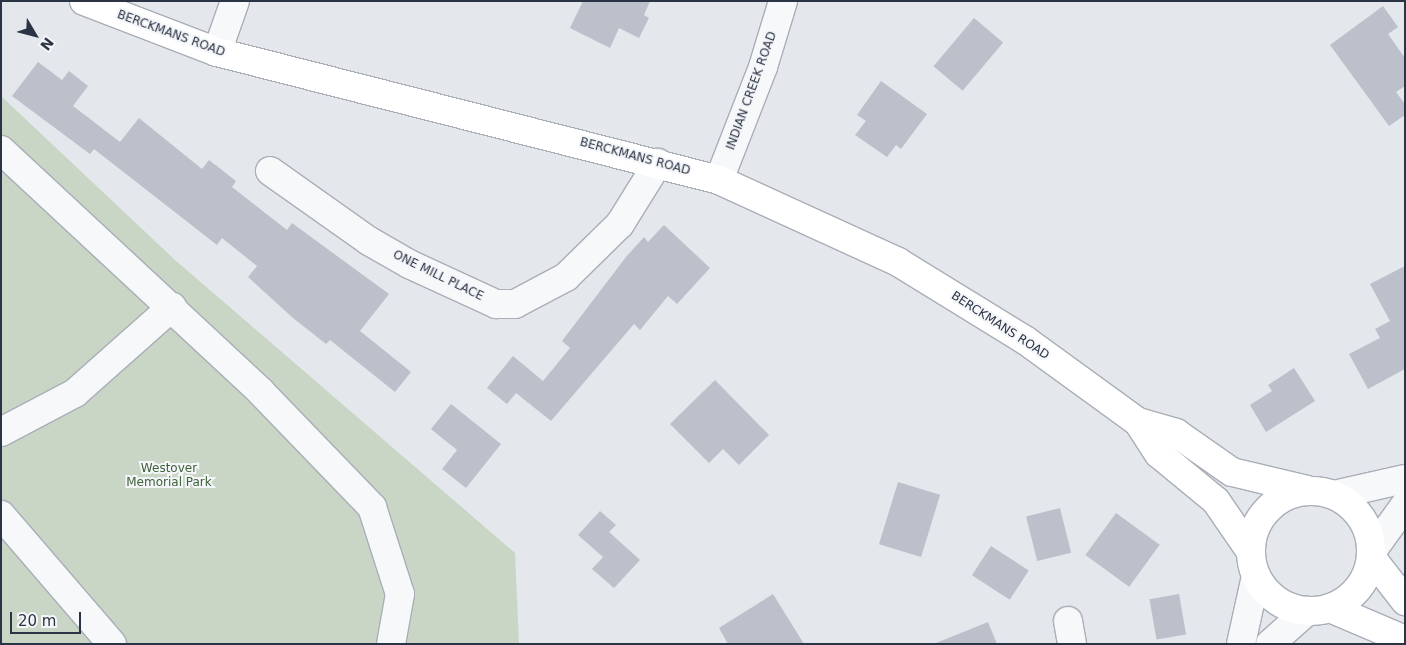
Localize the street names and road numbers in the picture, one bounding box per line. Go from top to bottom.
street label: BERCKMANS ROAD [115,8,227,60]
street label: INDIAN CREEK ROAD [724,30,780,152]
street label: BERCKMANS ROAD [578,135,692,179]
street label: ONE MILL PLACE [390,248,486,304]
street label: BERCKMANS ROAD [948,289,1052,363]

